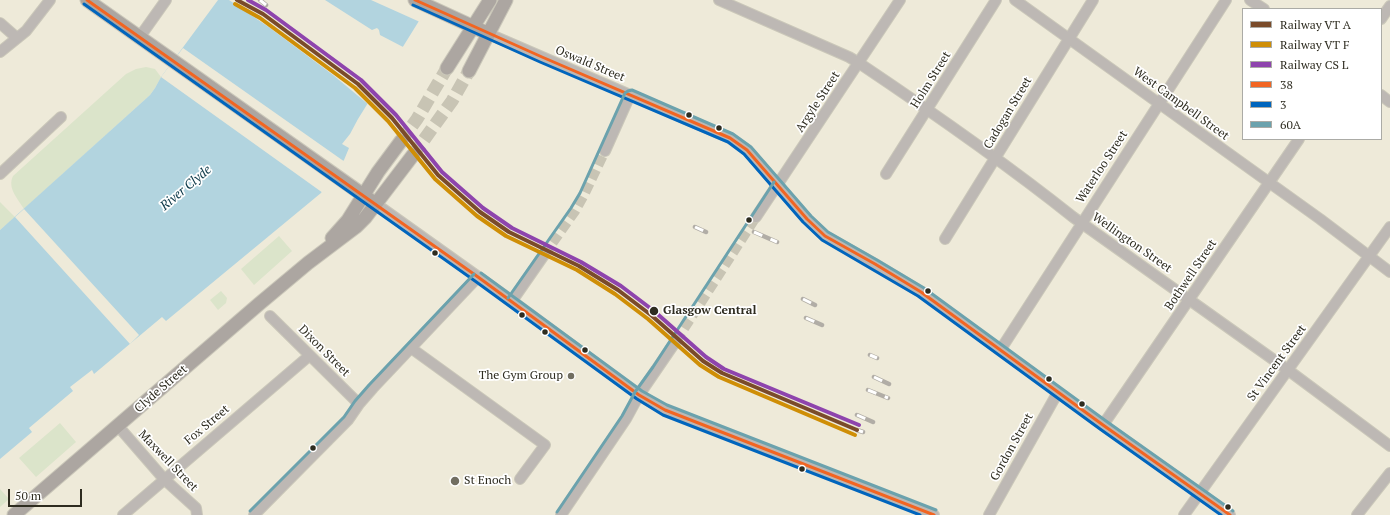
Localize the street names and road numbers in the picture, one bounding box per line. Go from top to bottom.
street label: Oswald Street [553,43,627,85]
street label: Holm Street [908,49,954,111]
street label: West Campbell Street [1130,64,1232,144]
street label: Argyle Street [793,69,843,135]
street label: Cadogan Street [981,74,1035,152]
street label: Waterloo Street [1073,128,1131,206]
street label: Wellington Street [1089,210,1175,276]
street label: Bothwell Street [1162,237,1220,313]
street label: Dixon Street [295,322,353,380]
street label: St Vincent Street [1245,322,1309,404]
street label: Clyde Street [132,362,190,416]
street label: Fox Street [182,402,232,448]
street label: Gordon Street [988,411,1036,483]
street label: Maxwell Street [135,427,201,495]

